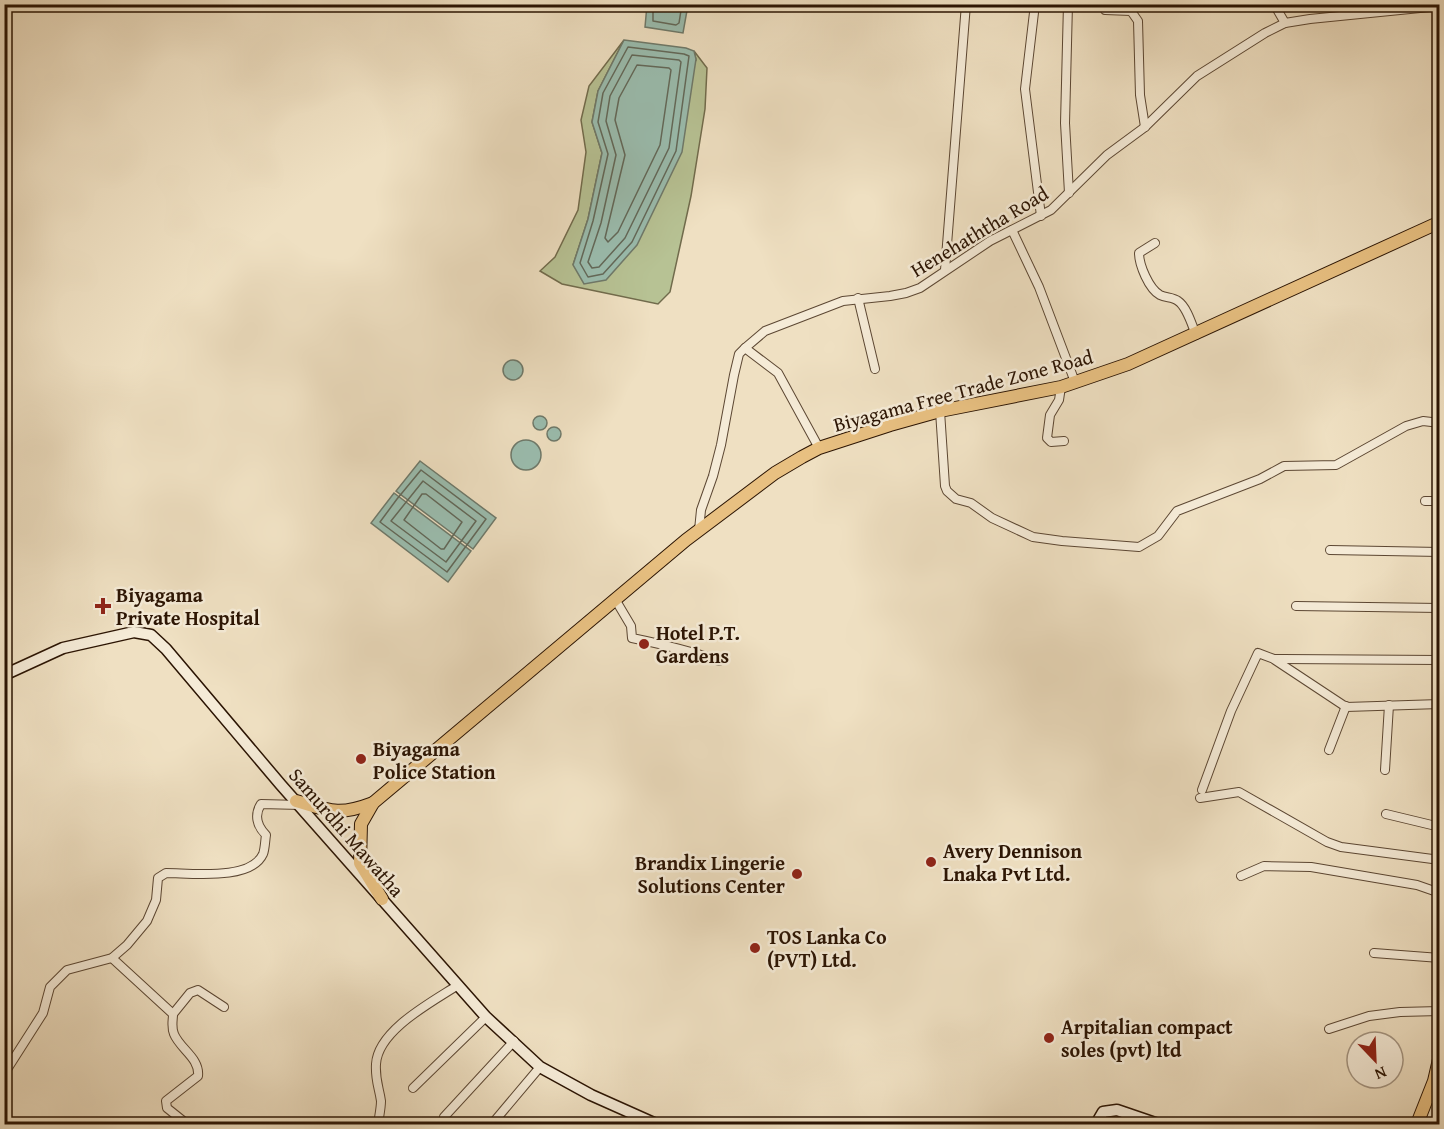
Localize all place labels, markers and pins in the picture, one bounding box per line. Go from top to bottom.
place label: Biyagama Private Hospital [116,580,260,632]
marker: Biyagama Private Hospital [94,597,112,615]
place label: Hotel P.T. Gardens [656,618,740,670]
marker: Hotel P.T. Gardens [637,637,651,651]
place label: Biyagama Police Station [373,734,496,786]
marker: Biyagama Police Station [354,752,368,766]
place label: Avery Dennison Lnaka Pvt Ltd. [943,836,1082,888]
place label: Brandix Lingerie Solutions Center [635,848,785,900]
marker: Avery Dennison Lnaka Pvt Ltd. [924,855,938,869]
marker: Brandix Lingerie Solutions Center [790,867,804,881]
place label: TOS Lanka Co (PVT) Ltd. [767,922,887,974]
marker: TOS Lanka Co (PVT) Ltd. [748,941,762,955]
place label: Arpitalian compact soles (pvt) ltd [1061,1012,1233,1064]
marker: Arpitalian compact soles (pvt) ltd [1042,1031,1056,1045]

